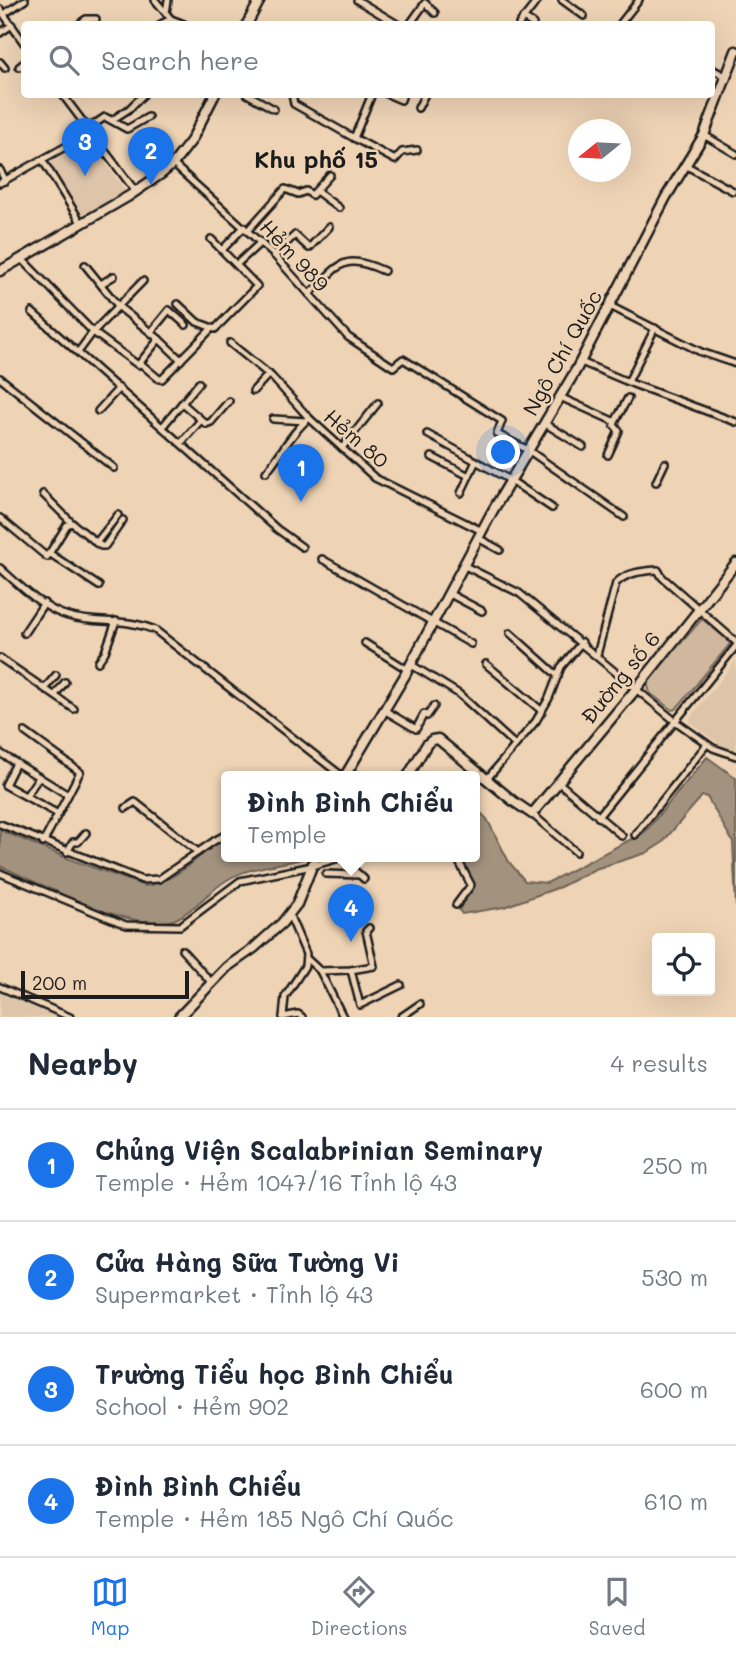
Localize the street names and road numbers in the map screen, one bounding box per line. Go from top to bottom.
street label: Hẻm 989 [255,213,335,297]
street label: Ngô Chí Quốc [516,285,607,420]
street label: Hẻm 80 [319,402,395,473]
street label: Đường số 6 [574,625,665,729]

